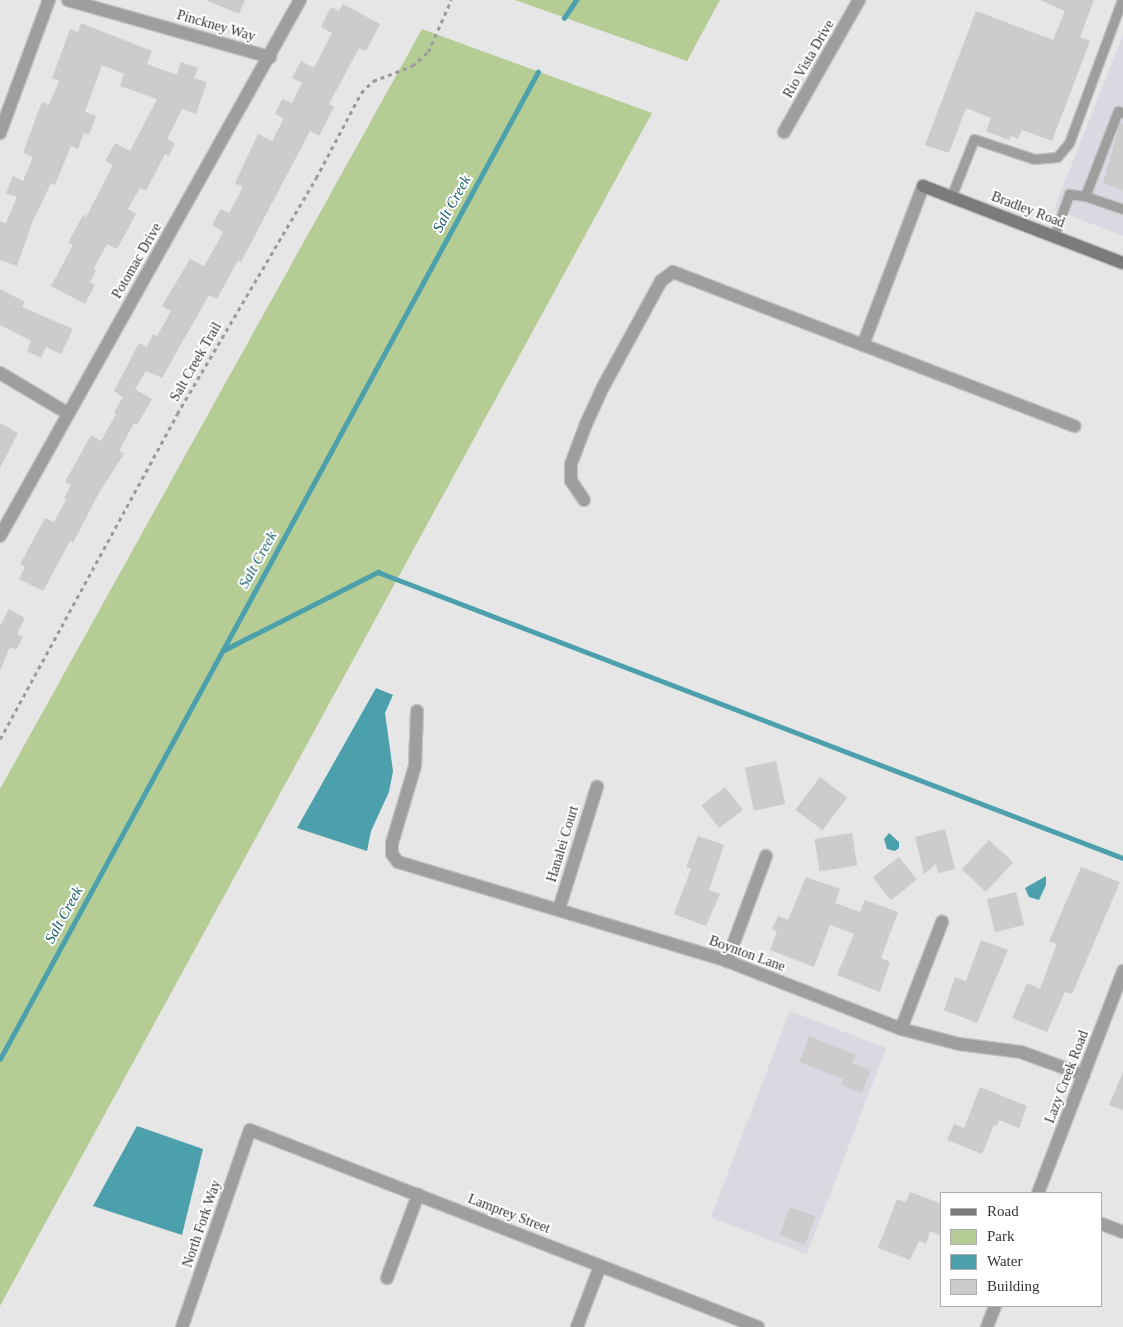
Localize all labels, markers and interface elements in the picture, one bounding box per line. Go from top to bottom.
street label: Pinckney Way [175,7,257,45]
street label: Rio Vista Drive [780,17,838,101]
water label: Salt Creek [429,172,475,236]
street label: Bradley Road [989,188,1067,232]
street label: Potomac Drive [109,220,165,302]
street label: Salt Creek Trail [166,319,226,405]
water label: Salt Creek [235,528,281,592]
street label: Hanalei Court [543,804,583,884]
water label: Salt Creek [41,883,87,947]
street label: Boynton Lane [707,932,787,976]
street label: Lazy Creek Road [1042,1028,1092,1126]
street label: North Fork Way [179,1178,225,1270]
street label: Lamprey Street [466,1191,552,1237]
legend [940,1192,1103,1307]
text: Road [987,1203,1019,1219]
text: Park [987,1228,1015,1244]
text: Water [987,1253,1022,1269]
text: Building [987,1278,1040,1294]

